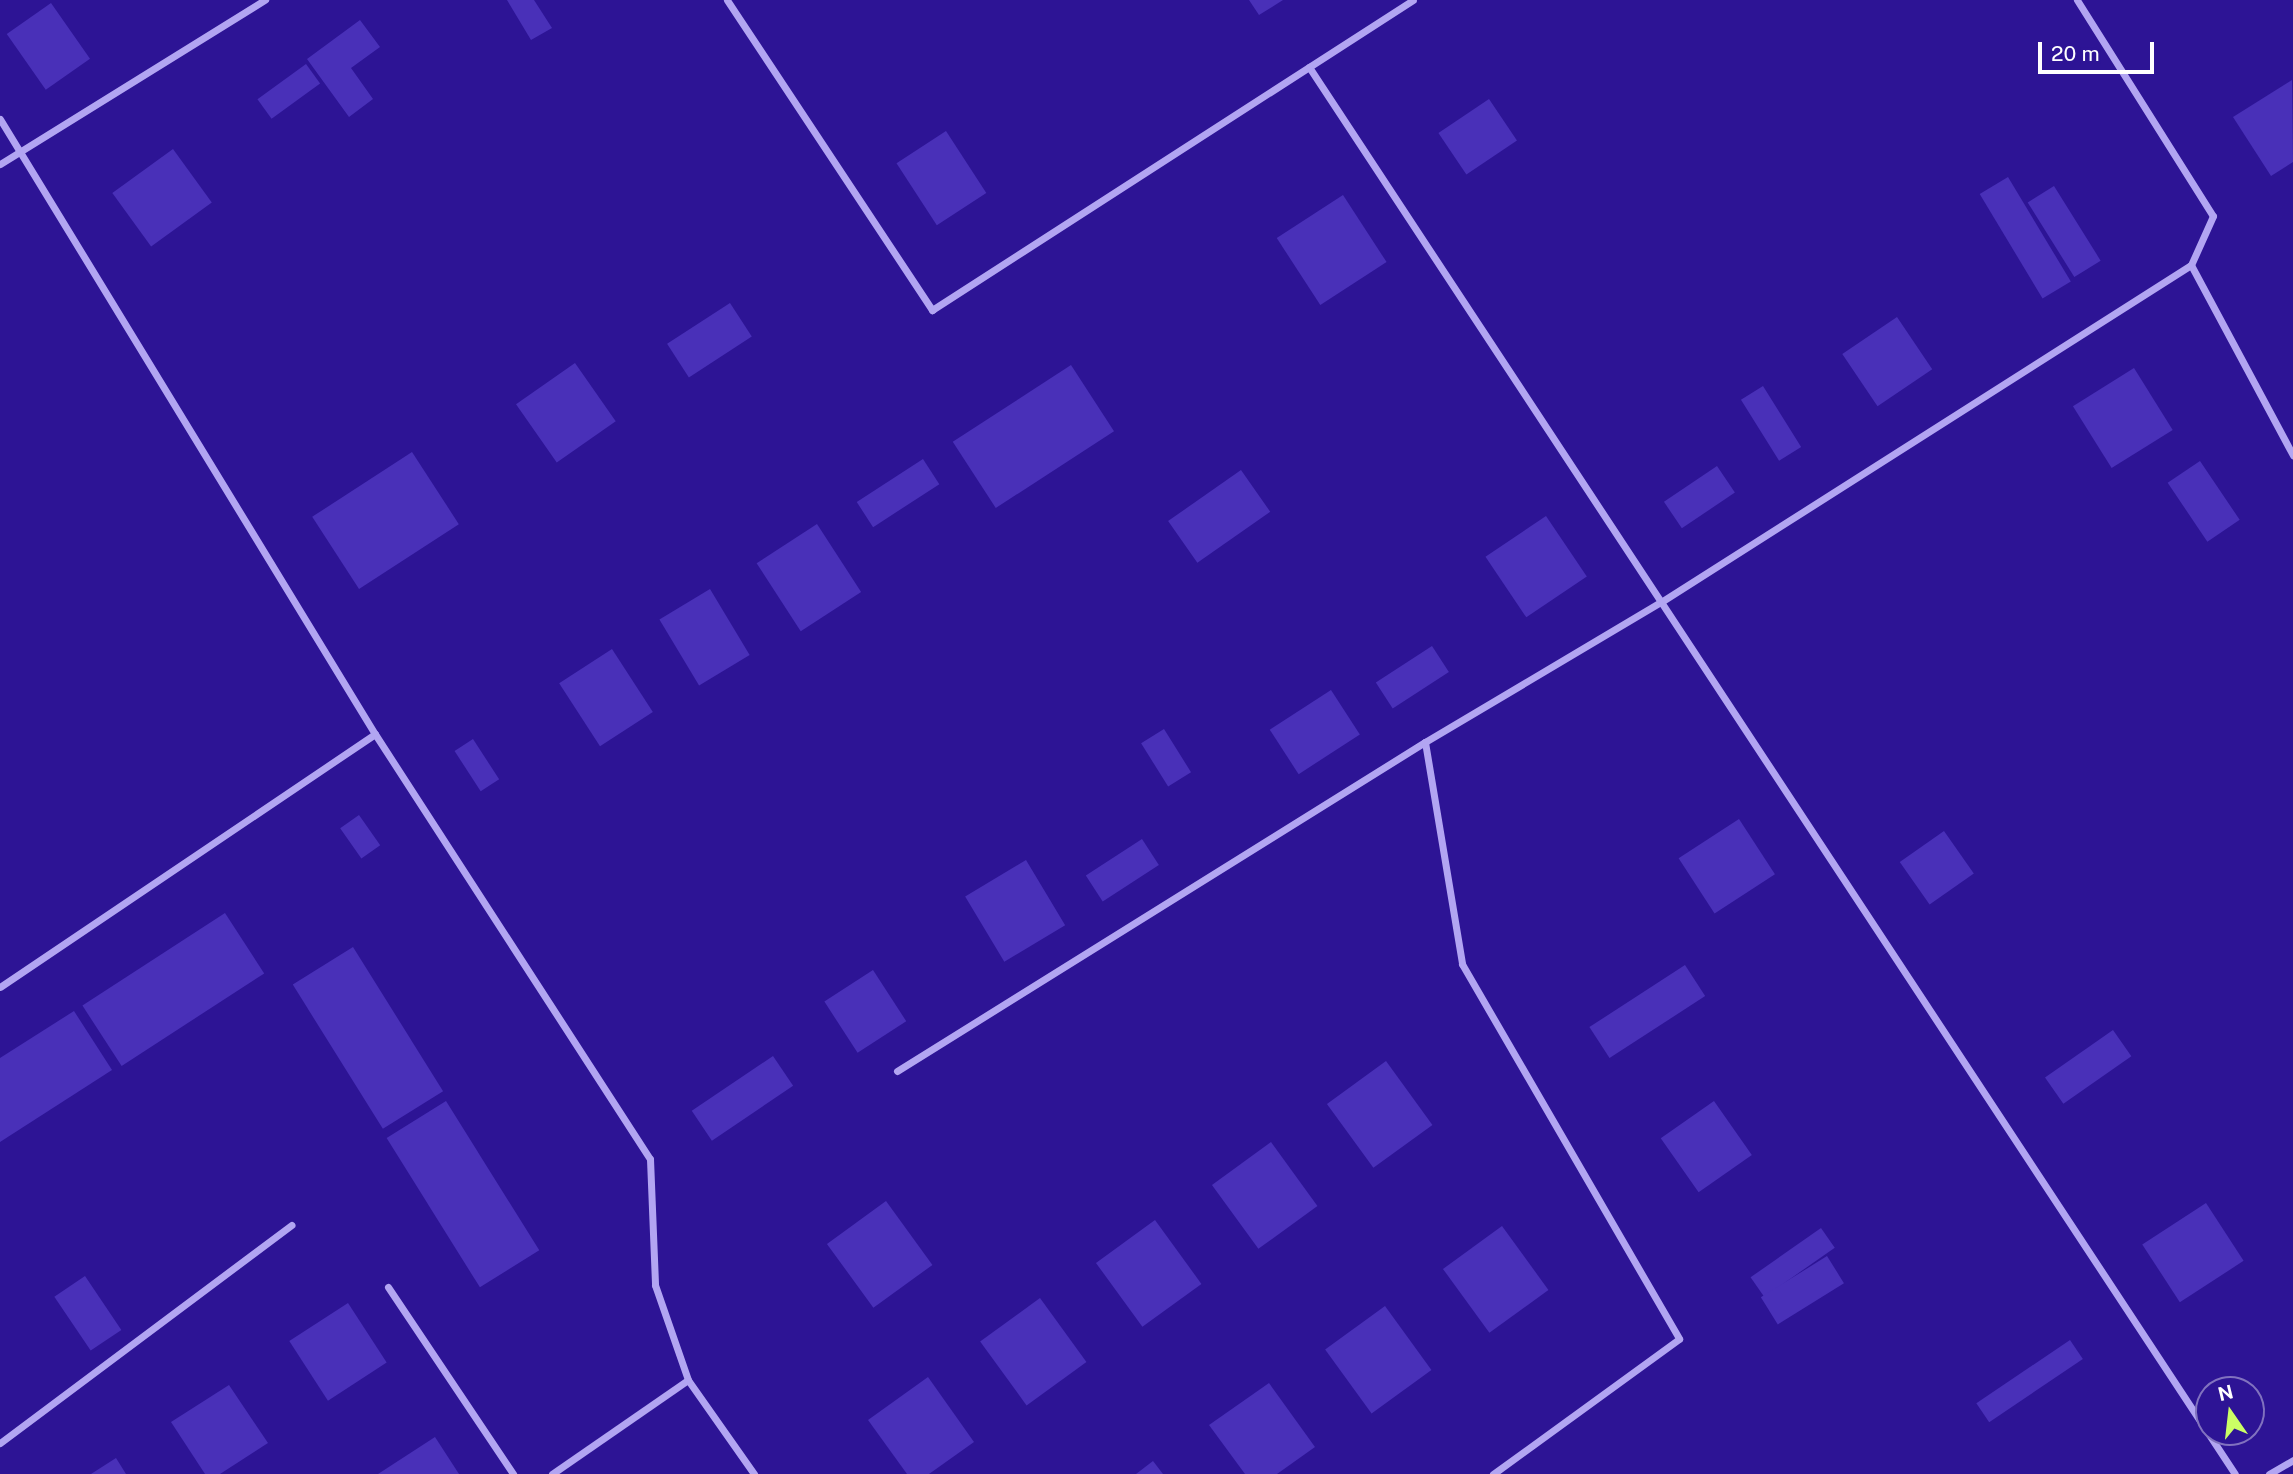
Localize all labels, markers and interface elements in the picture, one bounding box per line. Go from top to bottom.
scale bar [2041,28,2156,72]
text: 20 m [2051,41,2100,66]
north arrow [2195,1376,2265,1446]
text: N [2216,1380,2235,1405]

